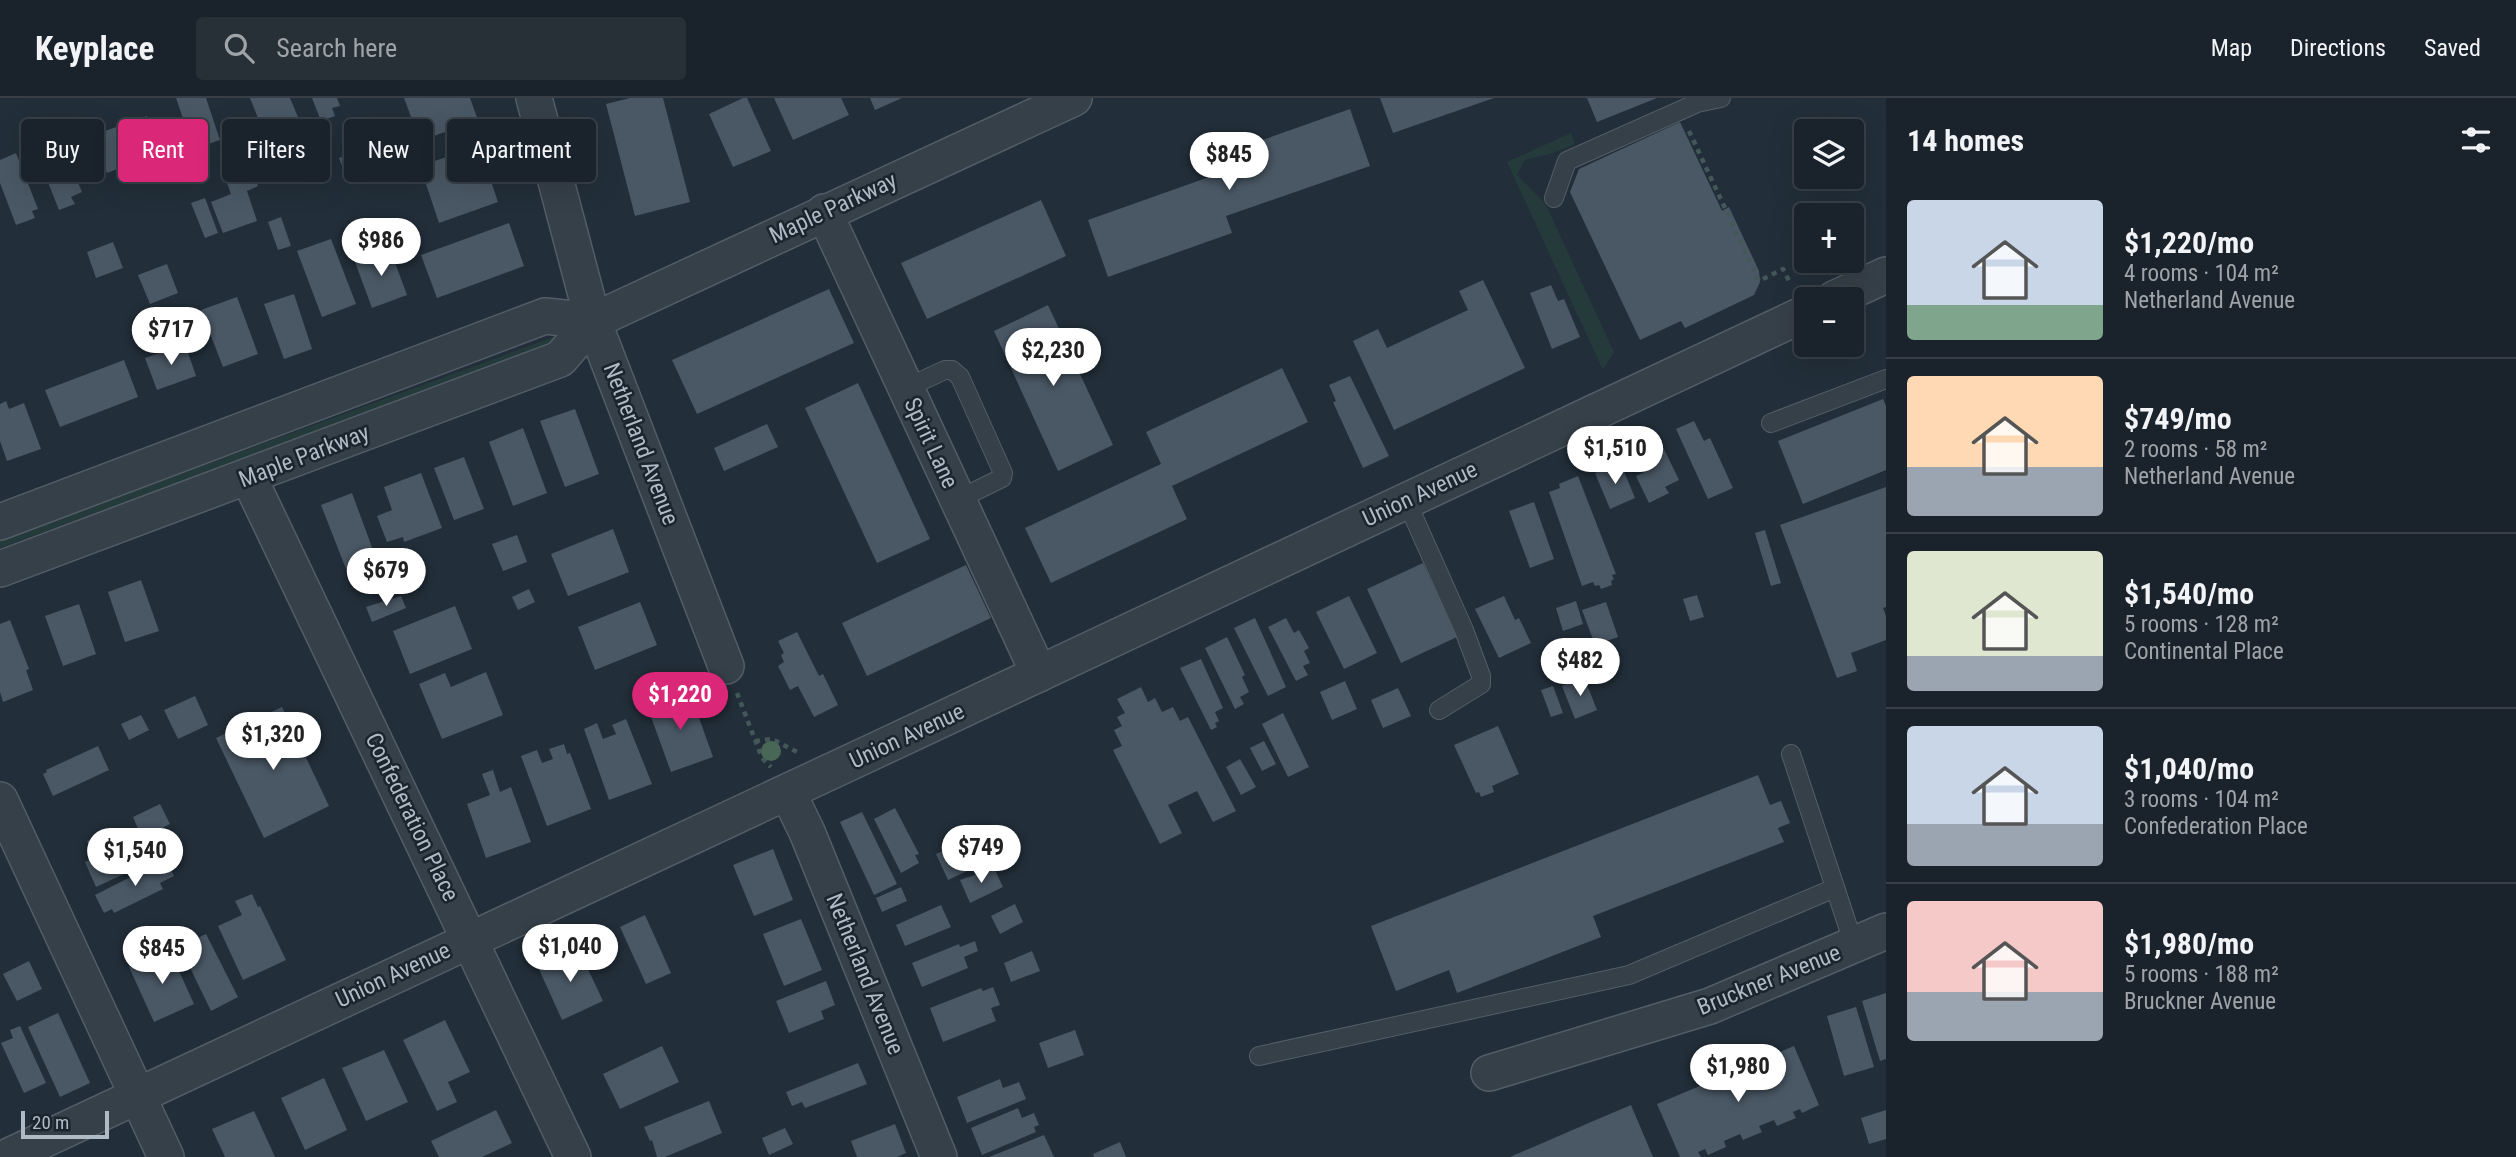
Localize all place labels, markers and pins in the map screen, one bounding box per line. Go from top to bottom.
pin: $845 [1188,132,1270,192]
pin: $986 [340,218,422,278]
pin: $717 [130,308,212,367]
pin: $2,230 [996,328,1110,388]
pin: $1,510 [1558,426,1672,486]
pin: $679 [345,548,427,608]
pin: $482 [1539,638,1621,698]
pin: $1,220 [623,672,737,732]
pin: $1,320 [216,712,330,772]
pin: $749 [940,826,1022,885]
pin: $1,540 [78,828,192,888]
pin: $1,040 [513,924,627,984]
pin: $845 [121,926,203,986]
pin: $1,980 [1681,1044,1795,1104]

